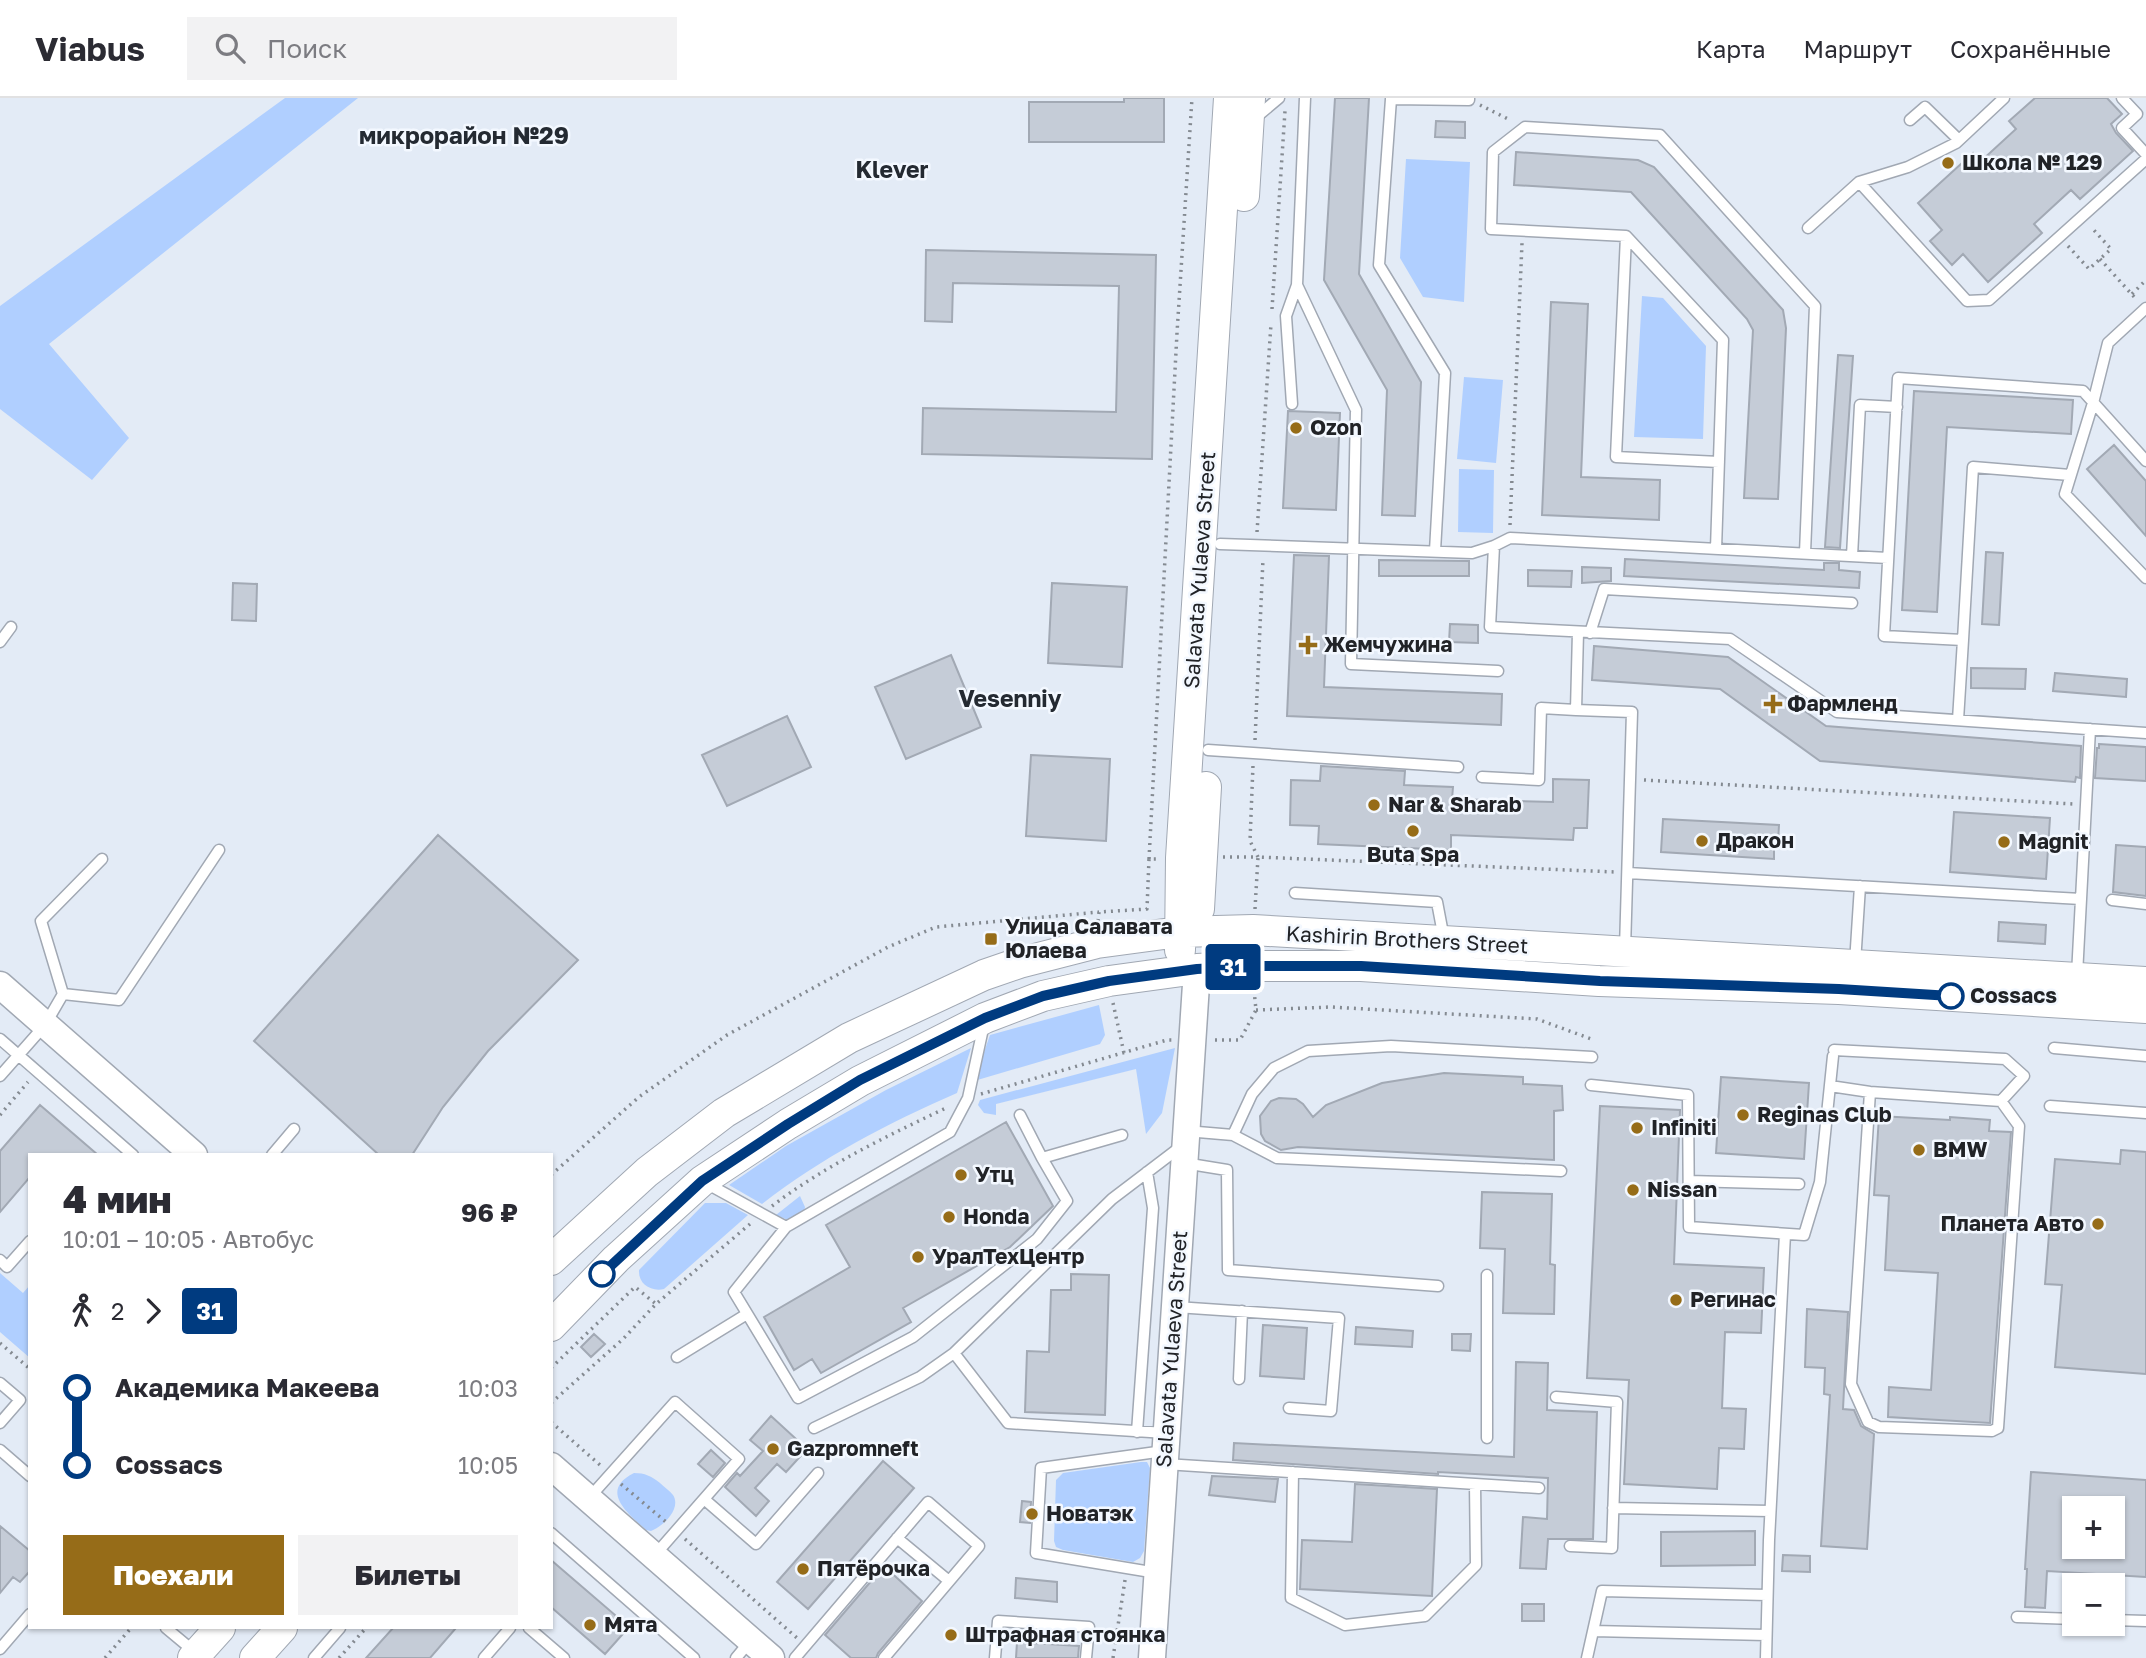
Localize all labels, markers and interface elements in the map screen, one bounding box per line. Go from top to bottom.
search box [187,17,677,80]
text: Viabus [35,29,145,68]
icon: search [211,29,249,67]
text: Поиск [267,33,347,64]
text: Карта [1696,34,1766,63]
text: Маршрут [1804,34,1912,63]
text: Сохранённые [1950,34,2111,63]
district label: микрорайон №29 [359,120,569,149]
place label: Школа № 129 [1962,149,2103,175]
district label: Klever [855,155,929,183]
marker: Школа № 129 [1940,155,1956,171]
place label: Ozon [1310,414,1362,440]
marker: Ozon [1288,420,1304,436]
street label: Salavata Yulaeva Street [1178,451,1220,689]
place label: Жемчужина [1324,631,1452,657]
marker: Жемчужина [1298,635,1318,655]
district label: Vesenniy [959,684,1062,712]
place label: Фармленд [1787,690,1898,716]
marker: Фармленд [1765,696,1781,712]
place label: Nar & Sharab [1388,791,1522,817]
marker: Nar & Sharab [1366,797,1382,813]
marker: Buta Spa [1405,823,1421,839]
place label: Дракон [1716,827,1794,853]
place label: Magnit [2018,828,2089,854]
marker: Дракон [1694,833,1710,849]
marker: Magnit [1996,834,2012,850]
place label: Buta Spa [1367,841,1459,867]
place label: Улица Салавата Юлаева [1005,913,1173,963]
street label: Kashirin Brothers Street [1285,920,1529,958]
marker: Улица Салавата Юлаева [983,931,999,947]
line badge: 31 [1202,944,1264,990]
text: 31 [1220,952,1247,981]
place label: Cossacs [1970,982,2057,1008]
marker: Cossacs [1938,983,1964,1009]
place label: Reginas Club [1757,1101,1892,1127]
marker: Reginas Club [1735,1107,1751,1123]
place label: Infiniti [1651,1114,1717,1140]
marker: Infiniti [1629,1120,1645,1136]
place label: BMW [1933,1136,1988,1162]
marker: BMW [1911,1142,1927,1158]
place label: Утц [975,1161,1014,1187]
marker: Утц [953,1167,969,1183]
text: 4 мин [63,1176,172,1221]
place label: Nissan [1647,1176,1717,1202]
marker: Nissan [1625,1182,1641,1198]
text: 96 ₽ [461,1197,518,1228]
place label: Honda [963,1203,1029,1229]
marker: Honda [941,1209,957,1225]
place label: Планета Авто [1941,1210,2084,1236]
marker: Планета Авто [2090,1216,2106,1232]
text: 10:01 – 10:05 · Автобус [63,1225,314,1253]
street label: Salavata Yulaeva Street [1150,1230,1192,1468]
place label: УралТехЦентр [932,1243,1084,1269]
marker: УралТехЦентр [910,1249,926,1265]
unlabelled marker [589,1261,615,1287]
place label: Регинас [1690,1286,1776,1312]
icon: walk [63,1292,101,1330]
icon: forward [134,1292,172,1330]
marker: Регинас [1668,1292,1684,1308]
text: 31 [196,1296,223,1325]
text: 2 [111,1297,124,1325]
text: Академика Макеева [115,1372,379,1403]
text: 10:03 [458,1374,518,1402]
place label: Gazpromneft [787,1435,919,1461]
marker: Gazpromneft [765,1441,781,1457]
text: Cossacs [115,1449,223,1480]
text: 10:05 [458,1451,518,1479]
map controls [2062,1496,2125,1636]
button: + [2062,1496,2125,1559]
place label: Новатэк [1046,1500,1134,1526]
marker: Новатэк [1024,1506,1040,1522]
button: Поехали [63,1535,284,1615]
button: Билеты [298,1535,518,1615]
place label: Пятёрочка [817,1555,930,1581]
marker: Пятёрочка [795,1561,811,1577]
button: − [2062,1573,2125,1636]
place label: Мята [604,1611,658,1637]
marker: Мята [582,1617,598,1633]
place label: Штрафная стоянка [965,1621,1165,1647]
marker: Штрафная стоянка [943,1627,959,1643]

